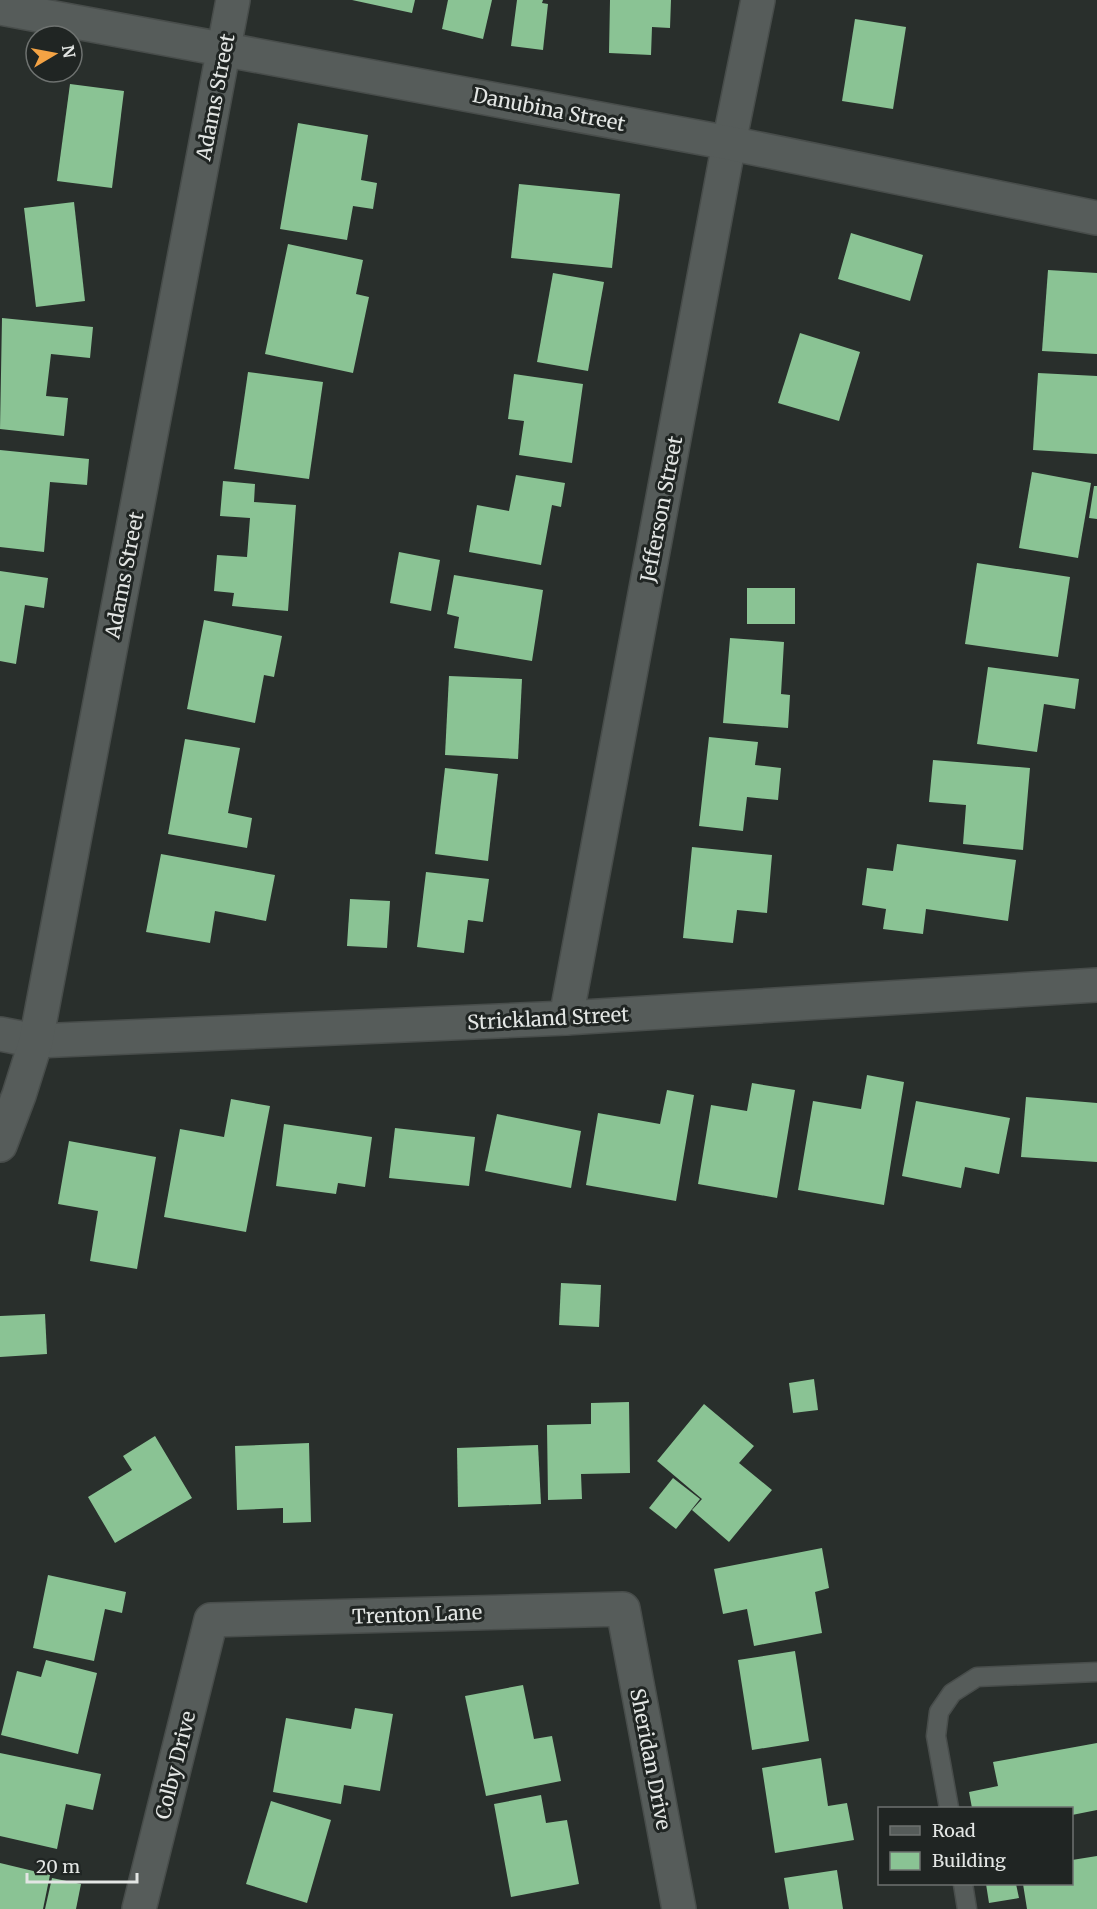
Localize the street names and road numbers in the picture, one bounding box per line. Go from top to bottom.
street label: Adams Street [190,31,240,163]
street label: Danubina Street [470,82,628,136]
street label: Jefferson Street [634,434,687,585]
street label: Adams Street [99,509,149,641]
street label: Strickland Street [467,1001,630,1035]
street label: Trenton Lane [352,1599,482,1629]
street label: Sheridan Drive [625,1686,677,1832]
street label: Colby Drive [150,1708,200,1822]

